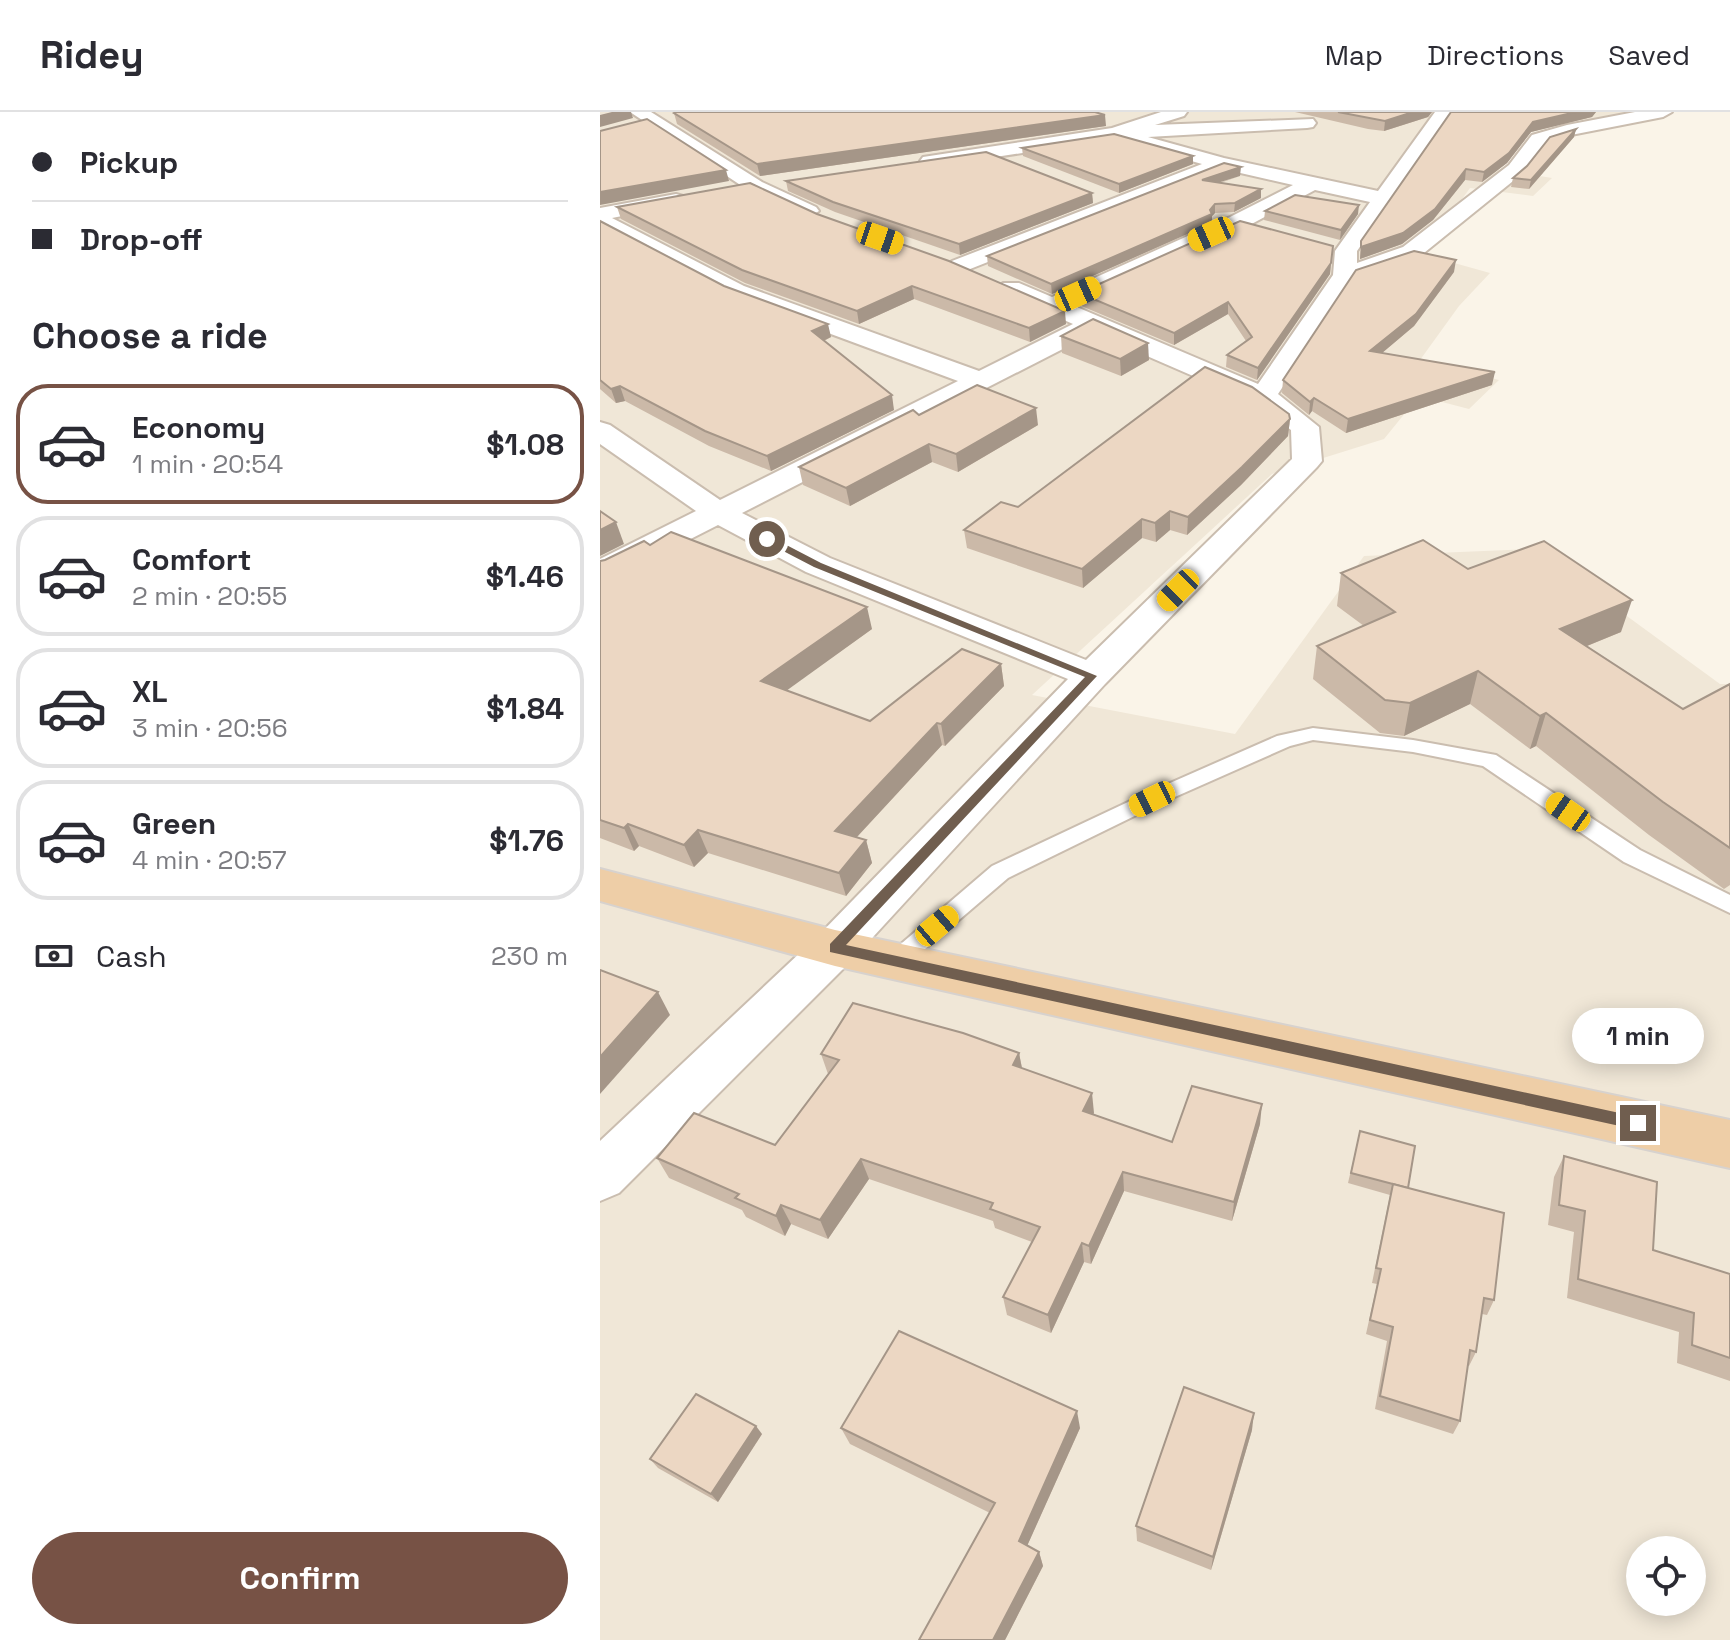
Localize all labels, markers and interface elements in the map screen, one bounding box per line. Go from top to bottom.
text: Ridey [40,31,144,79]
text: Map [1325,37,1383,73]
text: Directions [1427,37,1564,73]
text: Saved [1608,37,1690,73]
text: Pickup [80,143,178,182]
car [1184,213,1238,255]
car [853,219,907,257]
text: Drop-off [80,220,203,259]
car [1051,273,1105,315]
text: Choose a ride [32,313,268,359]
icon: car [36,408,108,480]
text: Economy [132,408,265,447]
text: $1.08 [486,425,564,464]
text: 1 min · 20:54 [132,447,283,481]
route start [749,521,785,557]
icon: car [36,540,108,612]
text: Comfort [132,540,251,579]
text: $1.46 [486,557,564,596]
car [1153,565,1203,615]
text: 2 min · 20:55 [132,579,287,613]
icon: car [36,672,108,744]
text: XL [132,672,168,711]
text: $1.84 [486,689,564,728]
text: 3 min · 20:56 [132,711,288,745]
car [1125,778,1179,820]
car [1541,788,1595,836]
icon: car [36,804,108,876]
text: Green [132,804,216,843]
text: $1.76 [489,821,564,860]
text: 4 min · 20:57 [132,843,287,877]
car [911,901,963,951]
icon: cash [32,934,76,978]
text: Cash [96,937,167,976]
text: 230 m [491,939,568,973]
callout: 1 min [1572,1007,1704,1063]
text: 1 min [1606,1019,1670,1053]
route end [1620,1105,1656,1141]
button: Confirm [32,1532,568,1624]
map controls [1626,1536,1706,1616]
button: locate [1626,1536,1706,1616]

